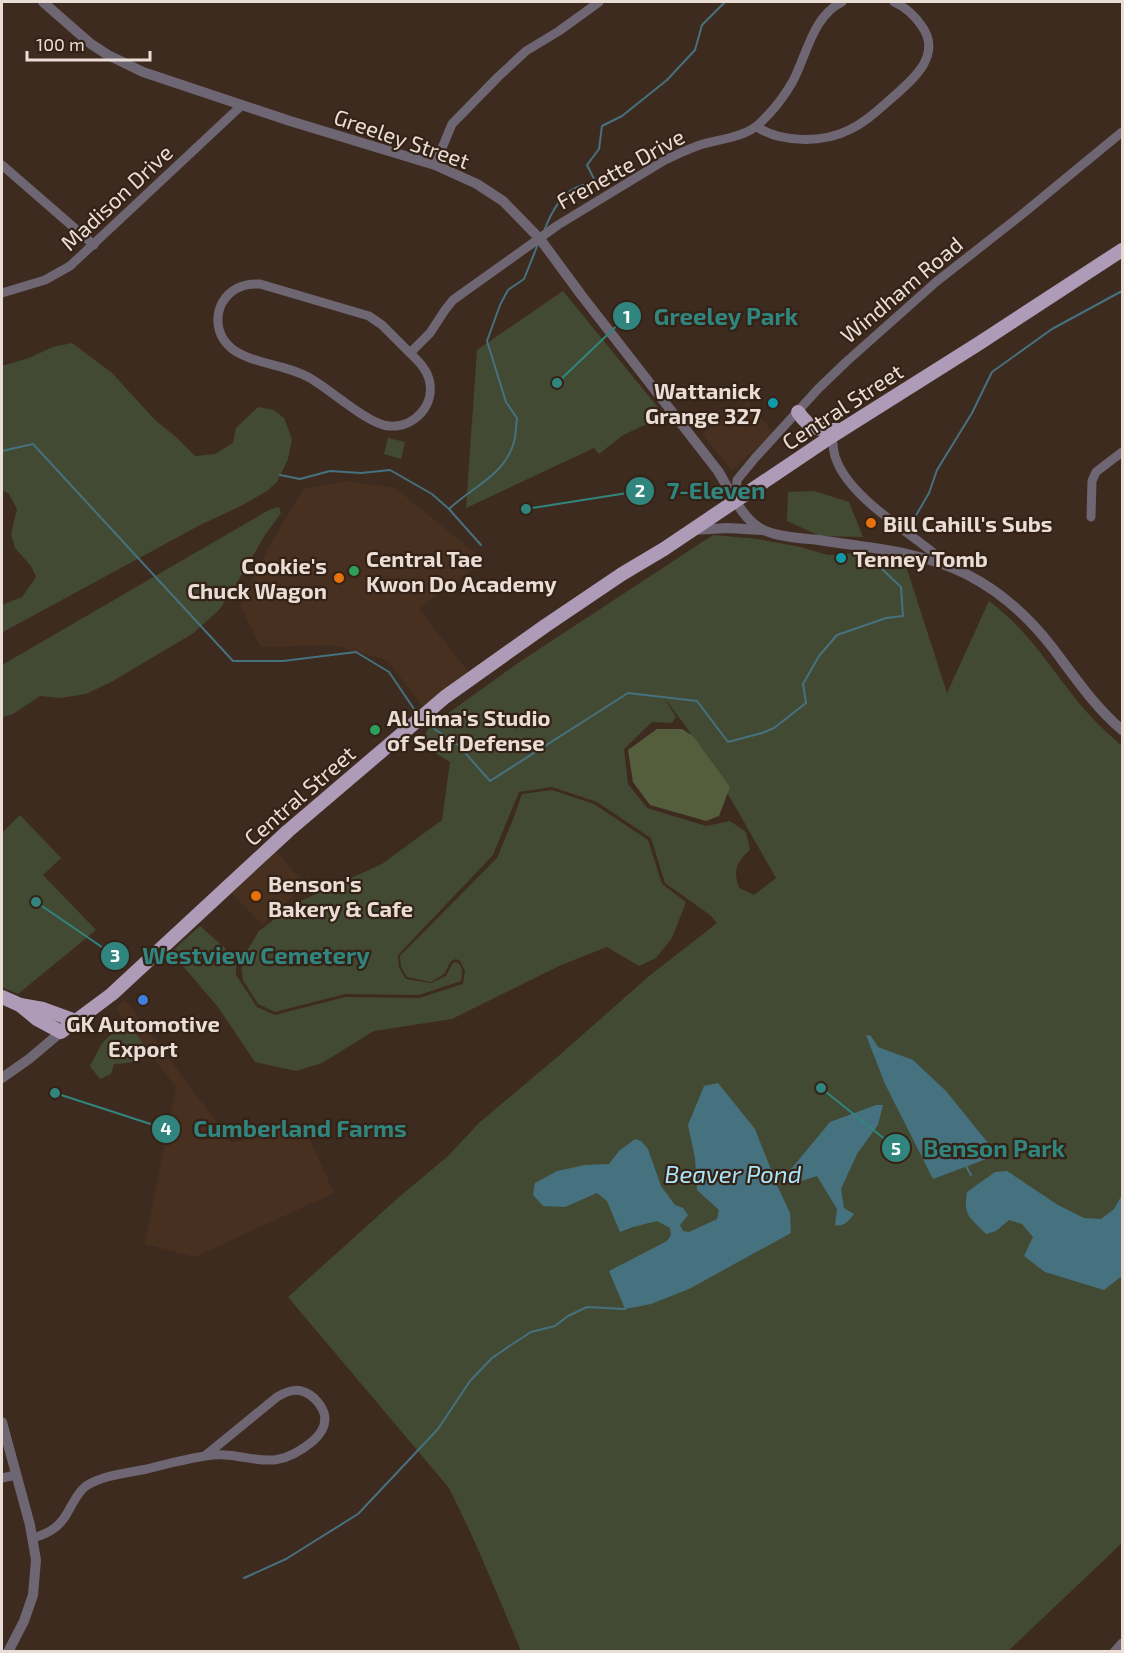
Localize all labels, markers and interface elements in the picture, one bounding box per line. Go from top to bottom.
scale bar [27,24,150,62]
text: 100 m [36,33,85,55]
street label: Greeley Street [331,103,473,173]
street label: Frenette Drive [552,122,688,214]
street label: Madison Drive [55,139,177,255]
street label: Windham Road [835,230,967,348]
callout: Greeley Park [612,295,811,337]
text: Greeley Park [654,301,799,330]
text: 1 [623,305,631,327]
street label: Central Street [777,357,907,455]
place label: Wattanick Grange 327 [645,377,762,428]
marker: Wattanick Grange 327 [766,396,780,410]
callout: 7-Eleven [625,470,778,512]
text: 7-Eleven [667,475,765,504]
text: 2 [635,479,645,501]
place label: Bill Cahill's Subs [883,510,1052,536]
marker: Bill Cahill's Subs [864,516,878,530]
place label: Central Tae Kwon Do Academy [366,545,557,597]
place label: Tenney Tomb [853,545,988,572]
marker: Tenney Tomb [834,551,848,565]
place label: Cookie's Chuck Wagon [187,552,327,603]
marker: Central Tae Kwon Do Academy [347,564,361,578]
marker: Cookie's Chuck Wagon [332,571,346,585]
place label: Al Lima's Studio of Self Defense [387,704,551,755]
marker: Al Lima's Studio of Self Defense [368,723,382,737]
street label: Central Street [238,740,360,850]
place label: Benson's Bakery & Cafe [268,870,413,922]
marker: Benson's Bakery & Cafe [249,889,263,903]
callout: Westview Cemetery [100,935,382,977]
text: Westview Cemetery [142,940,370,969]
text: 3 [110,944,120,966]
marker: GK Automotive Export [136,993,150,1007]
place label: GK Automotive Export [66,1010,220,1061]
callout: Cumberland Farms [151,1108,419,1150]
text: Cumberland Farms [193,1113,407,1142]
text: 4 [160,1117,172,1139]
callout: Benson Park [881,1127,1077,1169]
text: Benson Park [923,1133,1066,1162]
text: 5 [891,1137,901,1159]
water label: Beaver Pond [665,1159,802,1188]

